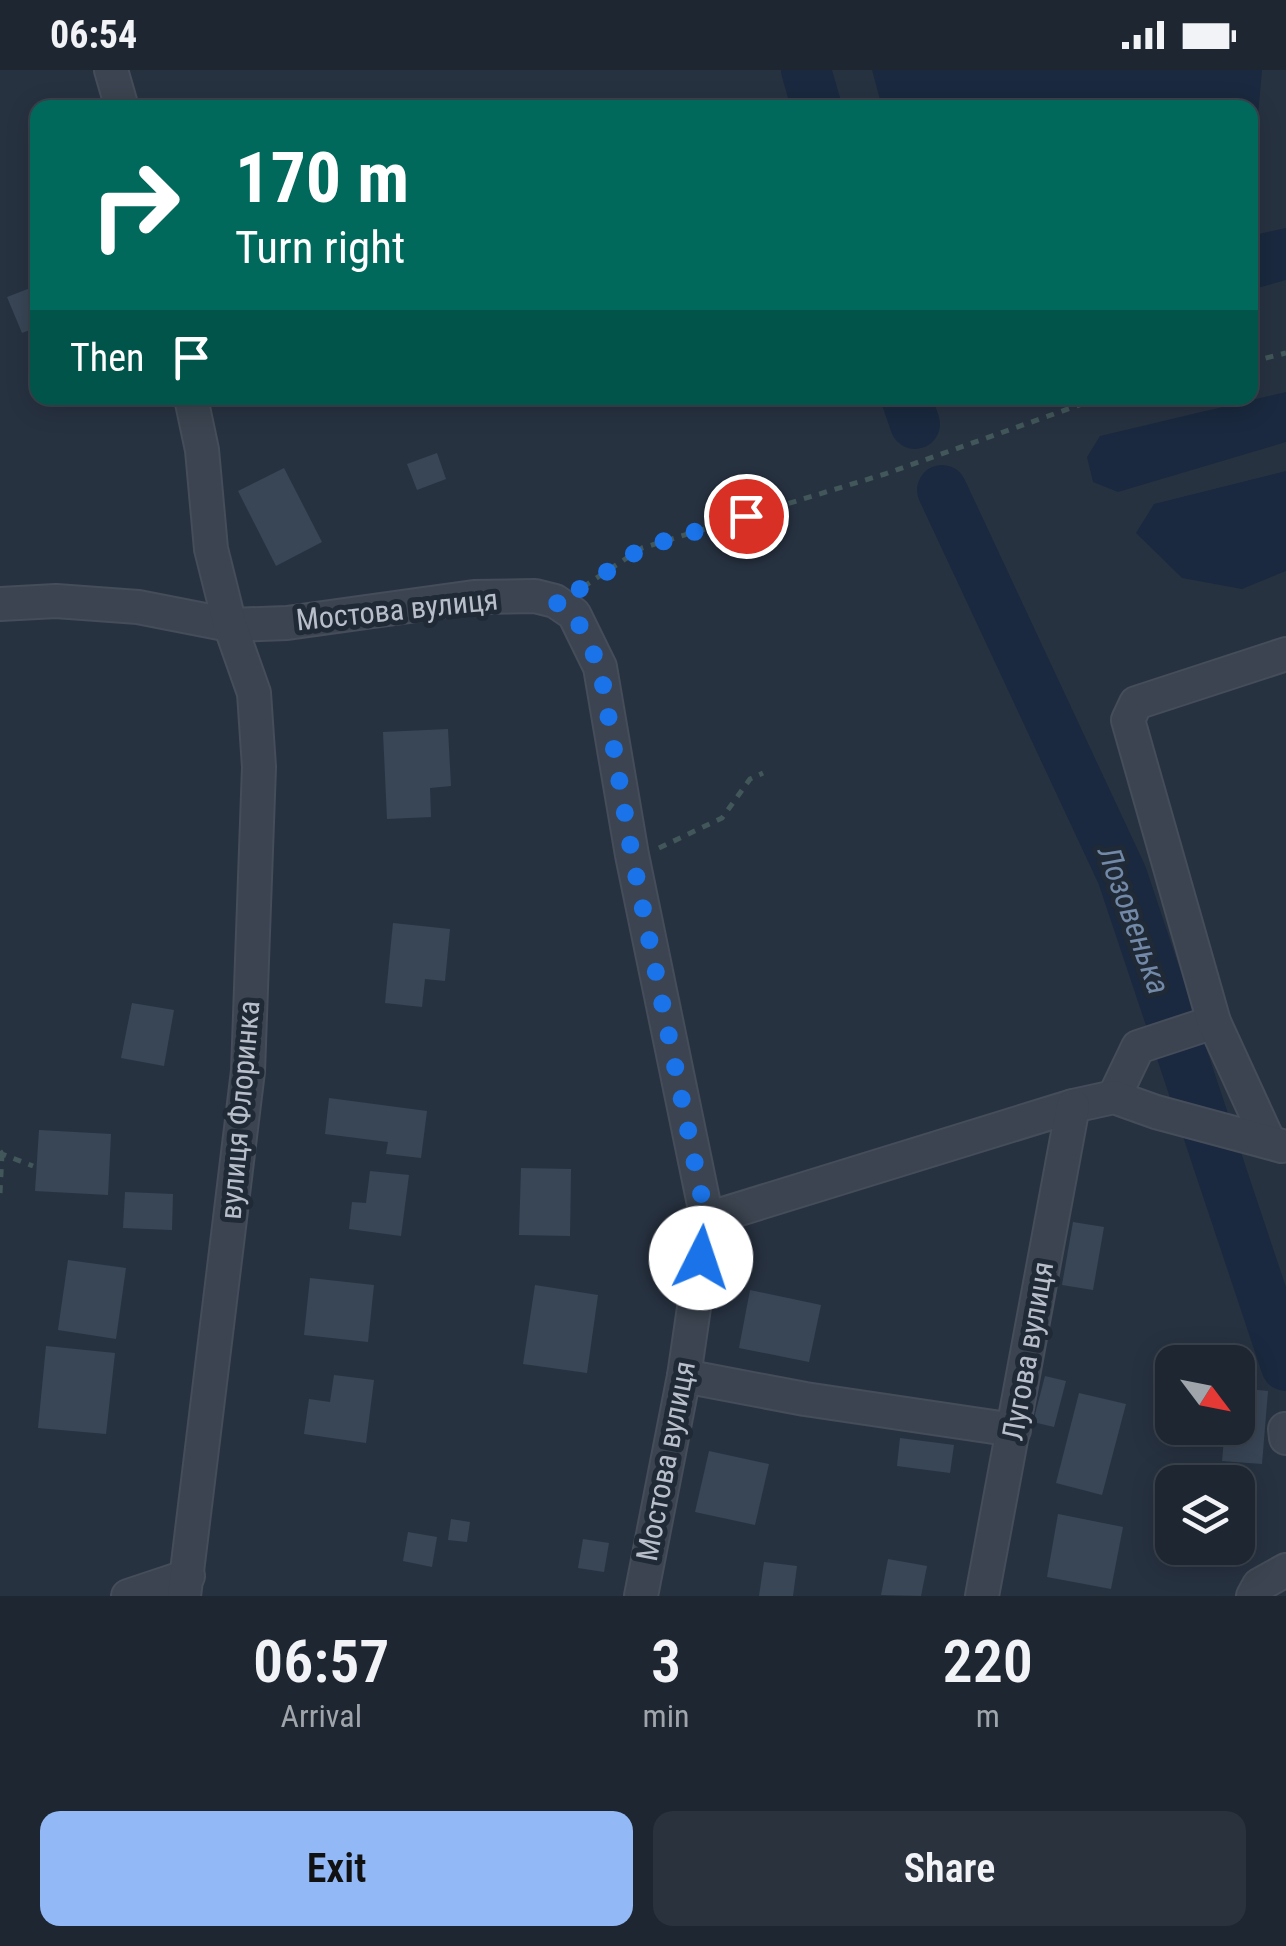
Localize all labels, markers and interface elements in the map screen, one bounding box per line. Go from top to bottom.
text: 06:54 [50,13,137,57]
text: 170 m [235,137,409,219]
icon: right [70,140,200,270]
text: Turn right [235,221,405,274]
icon: arrive [164,330,219,385]
text: Then [70,336,144,380]
pin [704,474,789,559]
icon: arrive [719,489,774,544]
street label: Мостова вулиця [294,581,500,638]
water label: Лозовенька [1089,840,1178,999]
street label: вулиця Флоринка [213,999,267,1221]
position arrow [649,1206,753,1310]
street label: Лугова вулиця [995,1259,1060,1443]
north arrow [1155,1345,1255,1445]
map controls [1155,1345,1255,1565]
street label: Мостова вулиця [629,1358,702,1564]
button: layers [1155,1465,1255,1565]
text: 06:57 [253,1626,390,1697]
text: 3 [651,1626,681,1697]
text: 220 [942,1626,1033,1697]
text: Arrival [281,1697,362,1735]
text: min [643,1697,689,1735]
text: m [976,1697,1000,1735]
button: Exit [40,1811,633,1926]
button: Share [653,1811,1246,1926]

